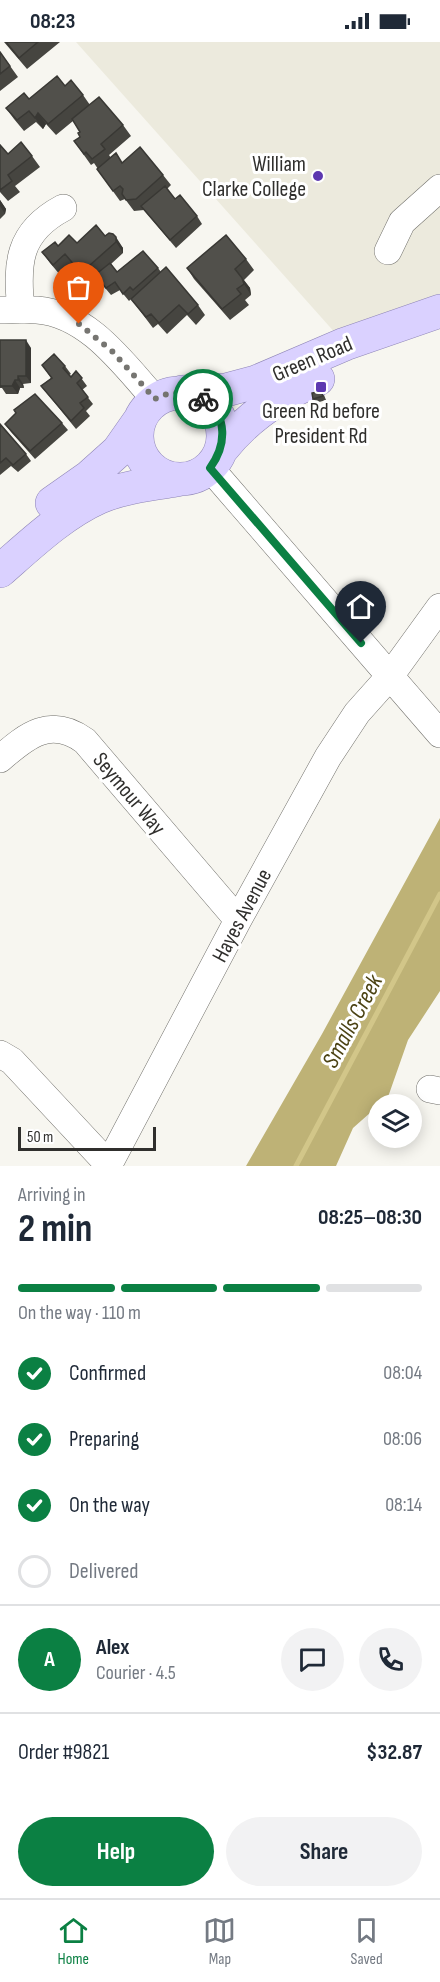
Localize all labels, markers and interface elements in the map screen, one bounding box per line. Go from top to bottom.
text: 08:23 [30,8,75,35]
place label: William Clarke College [202,151,306,203]
marker: William Clarke College [311,169,325,183]
pin [53,262,104,324]
icon: bag [62,271,95,304]
street label: Green Road [269,330,357,388]
courier [173,369,233,429]
marker: Green Rd before President Rd [314,380,328,394]
icon: bike [187,383,220,416]
place label: Green Rd before President Rd [262,398,380,450]
pin [335,581,386,643]
icon: home [344,590,377,623]
street label: Seymour Way [87,747,171,841]
street label: Hayes Avenue [206,864,278,967]
water label: Smalls Creek [316,969,389,1073]
map controls [368,1094,422,1148]
button: layers [368,1094,422,1148]
scale bar [18,1124,156,1152]
text: 50 m [27,1128,53,1147]
text: Arriving in [18,1183,86,1207]
text: 08:25–08:30 [318,1204,422,1231]
text: 2 min [18,1206,92,1253]
text: On the way · 110 m [18,1301,141,1325]
icon: check [18,1357,51,1390]
text: Confirmed [69,1360,146,1387]
text: 08:04 [383,1361,422,1385]
icon: check [18,1423,51,1456]
text: Preparing [69,1426,139,1453]
text: 08:06 [383,1427,422,1451]
icon: check [18,1489,51,1522]
text: On the way [69,1492,150,1519]
text: 08:14 [385,1493,422,1517]
text: Delivered [69,1558,138,1585]
button: chat [281,1628,344,1691]
button: phone [359,1628,422,1691]
text: Alex [96,1634,129,1661]
text: A [44,1646,55,1673]
text: Courier · 4.5 [96,1661,176,1685]
text: Order #9821 [18,1739,109,1766]
text: $32.87 [366,1739,422,1766]
button: Help [18,1817,214,1886]
button: Share [226,1817,422,1886]
tab: Home [57,1914,90,1969]
tab: Map [203,1914,236,1969]
tab: Saved [350,1914,383,1969]

